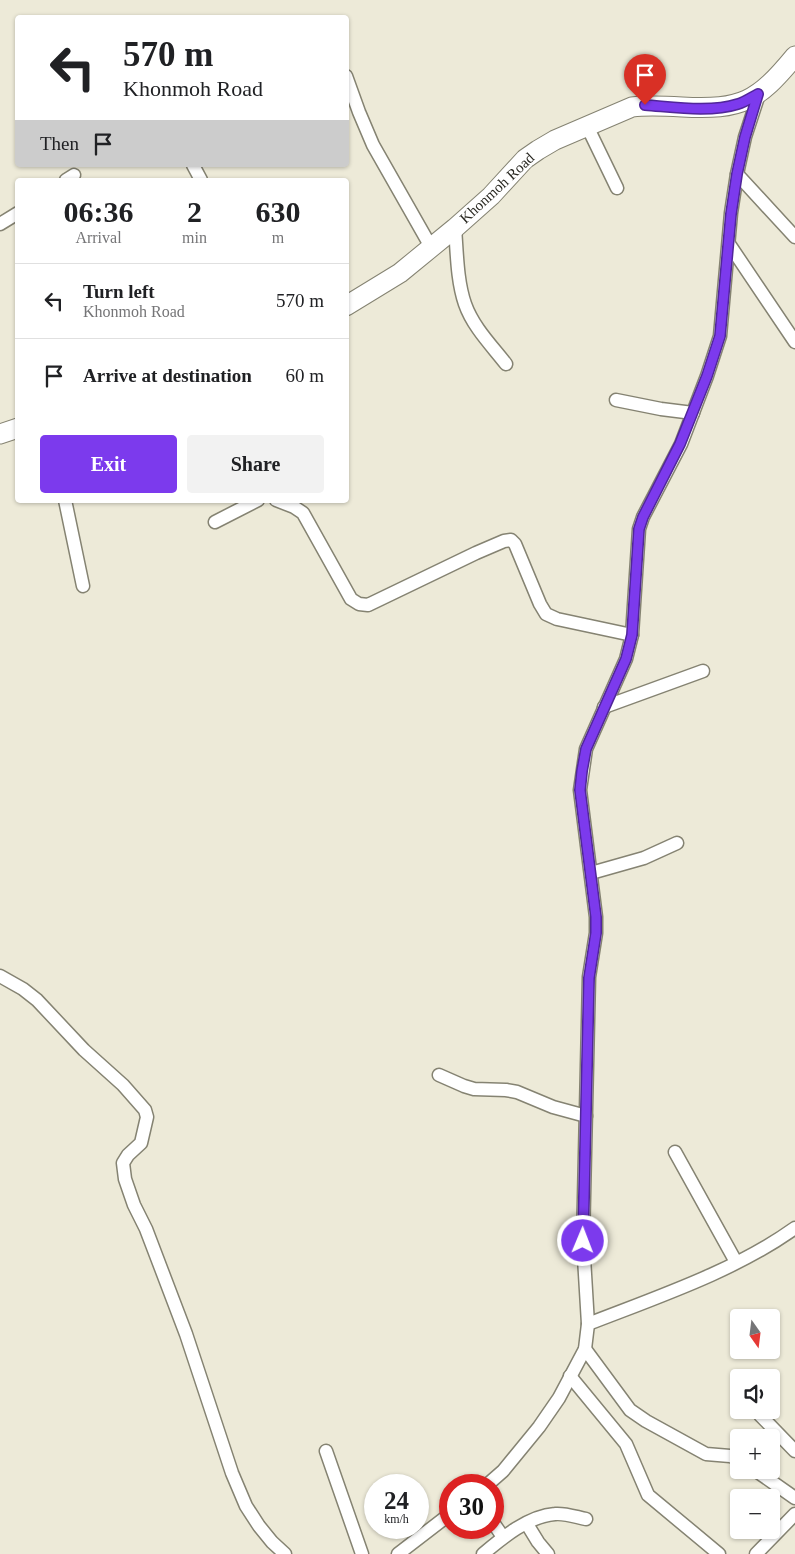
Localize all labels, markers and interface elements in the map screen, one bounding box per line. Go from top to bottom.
icon: left [40,35,105,100]
text: 570 m [123,35,213,74]
pin [624,54,666,105]
icon: arrive [631,61,659,89]
text: Khonmoh Road [123,76,263,101]
icon: arrive [89,130,117,158]
text: Then [40,133,79,154]
street label: Khonmoh Road [457,149,538,226]
text: 06:36 [64,195,134,228]
text: 2 [187,195,202,228]
text: 630 [255,195,300,228]
text: Arrival [75,229,122,246]
text: min [182,229,207,246]
text: m [272,229,284,246]
text: Turn left [83,281,155,302]
icon: left [40,287,68,315]
text: 570 m [276,290,324,311]
text: Khonmoh Road [83,303,185,320]
icon: arrive [40,362,68,390]
text: Arrive at destination [83,365,252,386]
text: 60 m [285,365,324,386]
button: Exit [40,435,177,493]
button: Share [187,435,324,493]
position arrow [556,1214,608,1266]
north arrow [730,1309,780,1359]
map controls [730,1309,780,1539]
button: sound [730,1369,780,1419]
button: + [730,1429,780,1479]
speed limit sign: 30 [439,1474,504,1539]
text: 24 [384,1487,409,1514]
button: − [730,1489,780,1539]
text: km/h [384,1512,409,1526]

